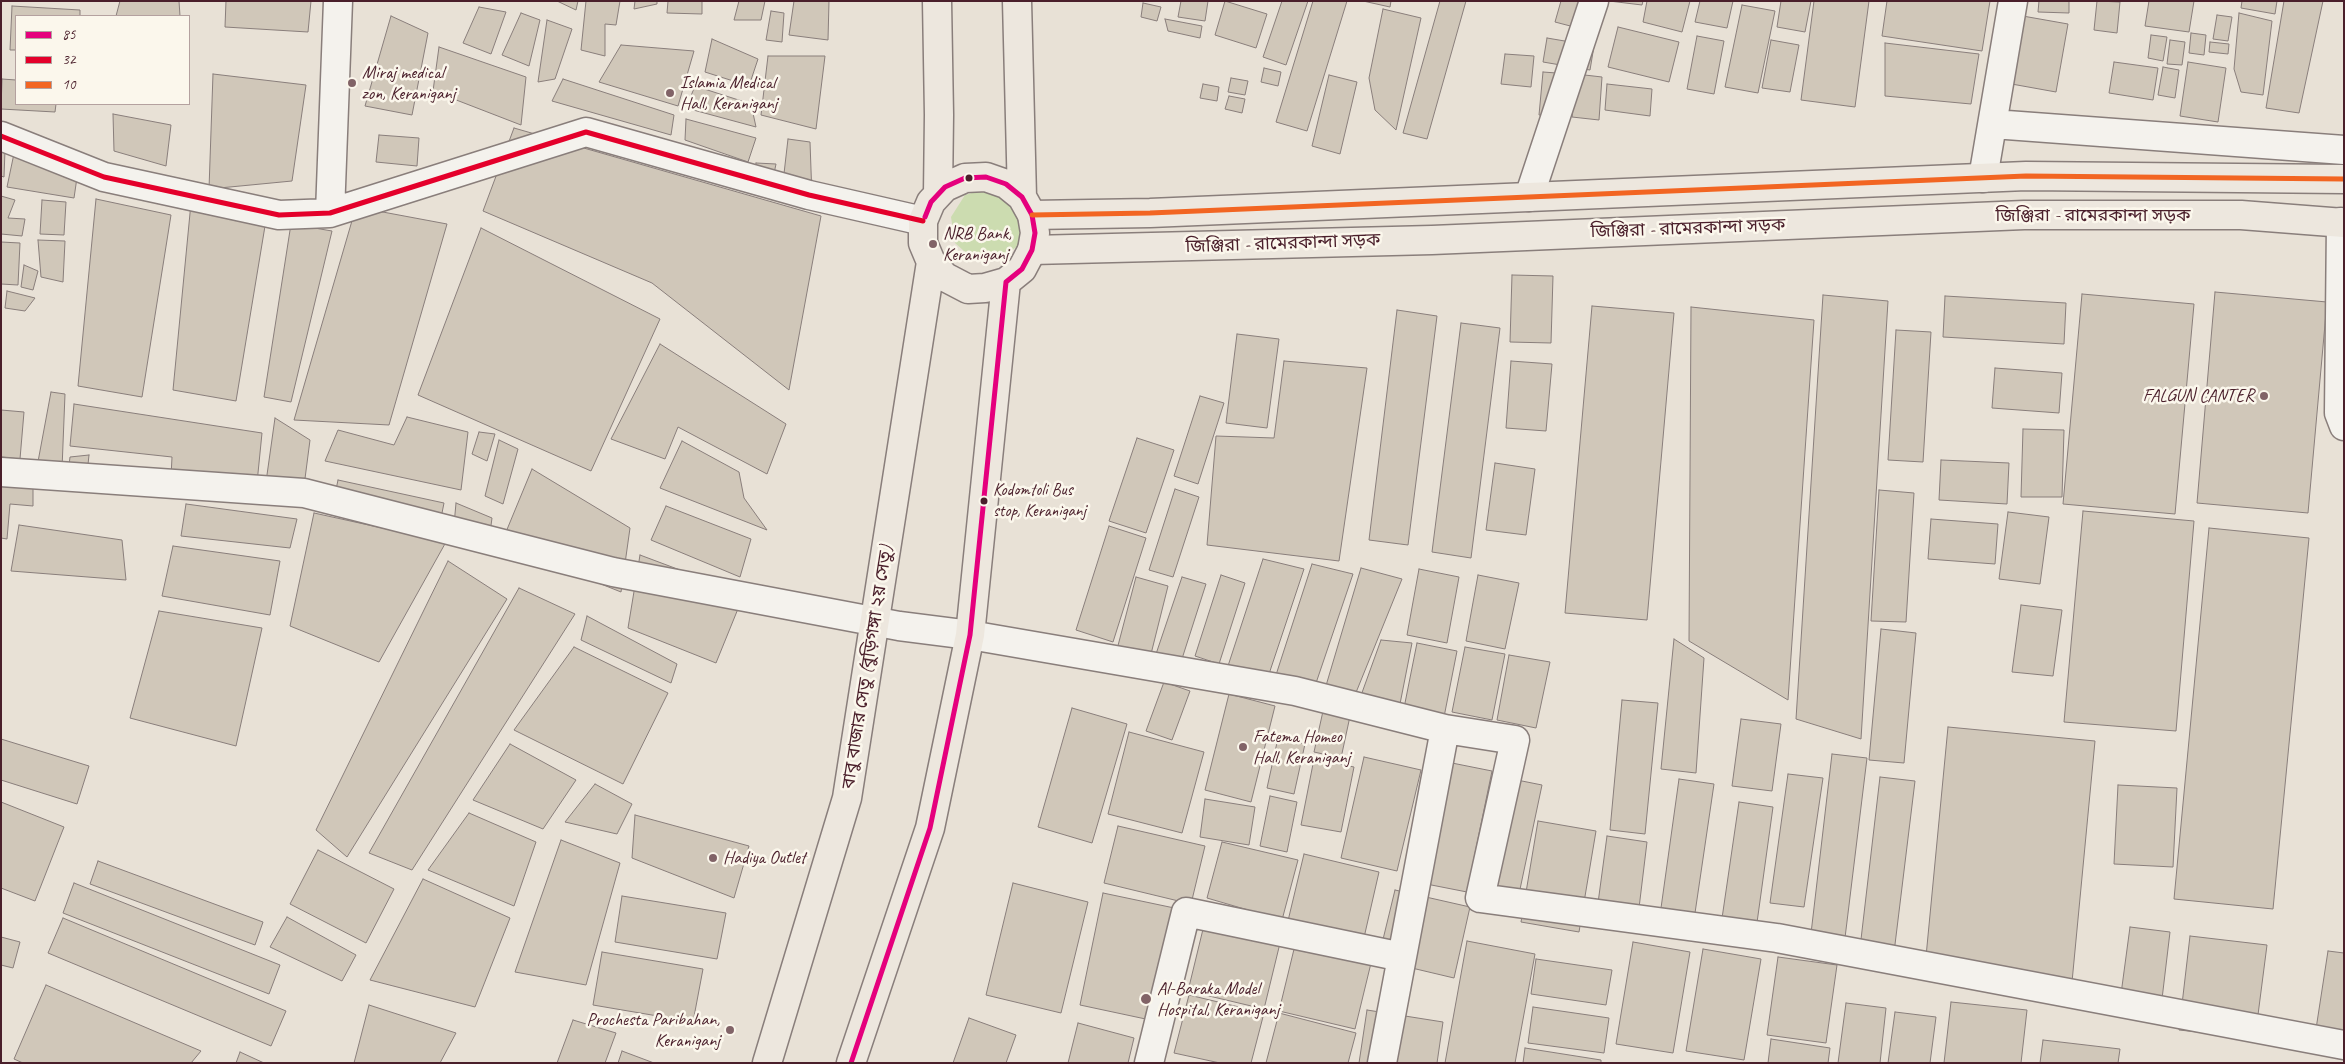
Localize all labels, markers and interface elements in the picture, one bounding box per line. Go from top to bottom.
legend [15,15,190,105]
text: 85 [62,25,76,44]
text: 32 [62,50,76,69]
place label: Miraj medical zon, Keraniganj [362,62,455,104]
place label: Islamia Medical Hall, Keraniganj [680,72,777,115]
text: 10 [62,75,76,94]
marker: Miraj medical zon, Keraniganj [346,77,358,89]
marker: Islamia Medical Hall, Keraniganj [664,87,676,99]
unlabelled marker [964,173,974,183]
street label: জিঞ্জিরা - রামেরকান্দা সড়ক [1995,205,2191,227]
street label: জিঞ্জিরা - রামেরকান্দা সড়ক [1590,215,1786,243]
place label: NRB Bank, Keraniganj [943,223,1012,266]
street label: জিঞ্জিরা - রামেরকান্দা সড়ক [1185,230,1381,258]
marker: NRB Bank, Keraniganj [927,238,939,250]
place label: FALGUN CANTER [2143,385,2254,407]
marker: FALGUN CANTER [2258,390,2270,402]
place label: Kodomtoli Bus stop, Keraniganj [993,481,1086,521]
marker: Kodomtoli Bus stop, Keraniganj [979,496,989,506]
street label: বাবু বাজার সেতু (বুড়িগঙ্গা ২য় সেতু) [838,544,898,790]
place label: Fatema Homeo Hall, Keraniganj [1253,726,1350,769]
marker: Fatema Homeo Hall, Keraniganj [1237,741,1249,753]
place label: Hadiya Outlet [723,847,806,869]
marker: Hadiya Outlet [707,852,719,864]
place label: Al-Baraka Model Hospital, Keraniganj [1157,978,1279,1021]
marker: Al-Baraka Model Hospital, Keraniganj [1139,992,1153,1006]
place label: Prochesta Paribahan, Keraniganj [586,1009,720,1052]
marker: Prochesta Paribahan, Keraniganj [724,1024,736,1036]

